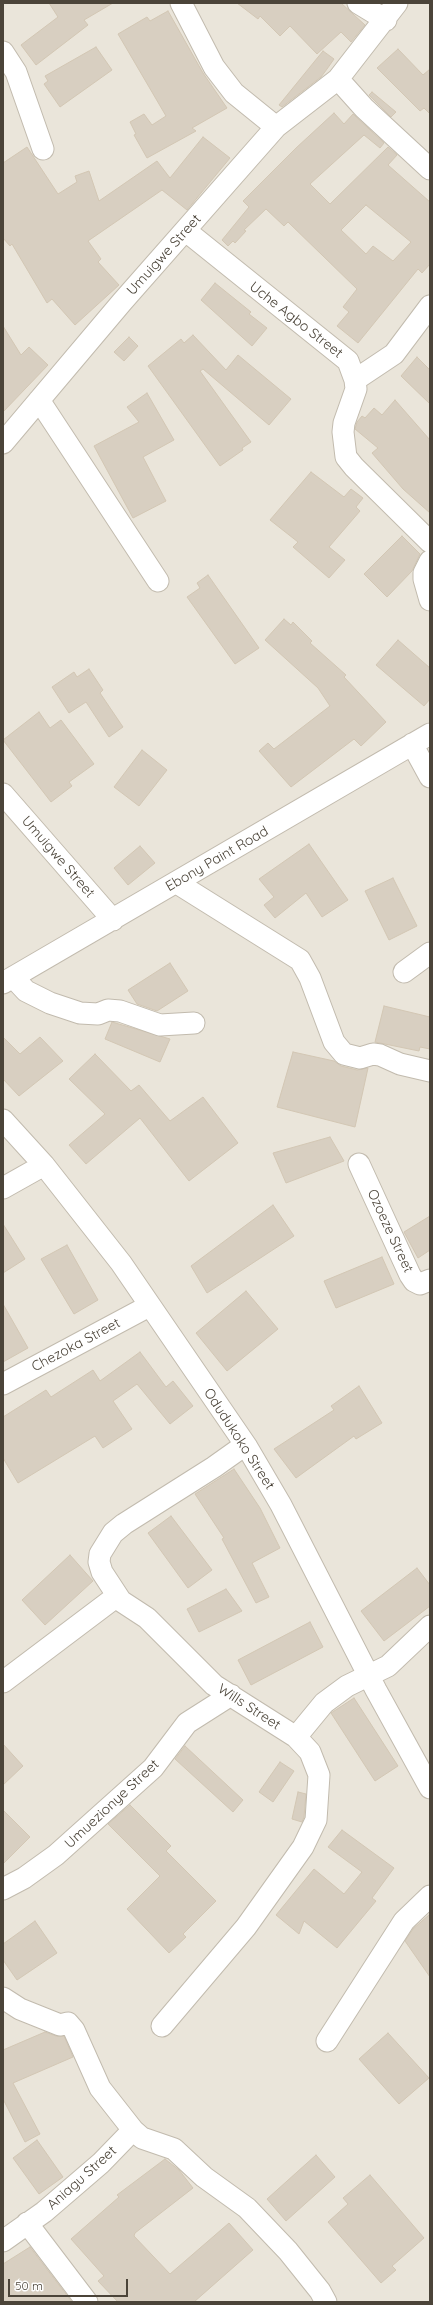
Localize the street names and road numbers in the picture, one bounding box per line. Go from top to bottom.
street label: Umuigwe Street [123,211,205,299]
street label: Uche Agbo Street [246,278,346,362]
street label: Umuigwe Street [18,813,98,901]
street label: Ebony Paint Road [163,823,271,895]
street label: Ozoeze Street [363,1187,417,1275]
street label: Chezoka Street [29,1315,123,1375]
street label: Odudukoko Street [200,1385,278,1493]
street label: Wills Street [214,1680,284,1734]
street label: Umuezionye Street [61,1756,163,1852]
street label: Aniagu Street [44,2143,120,2213]

